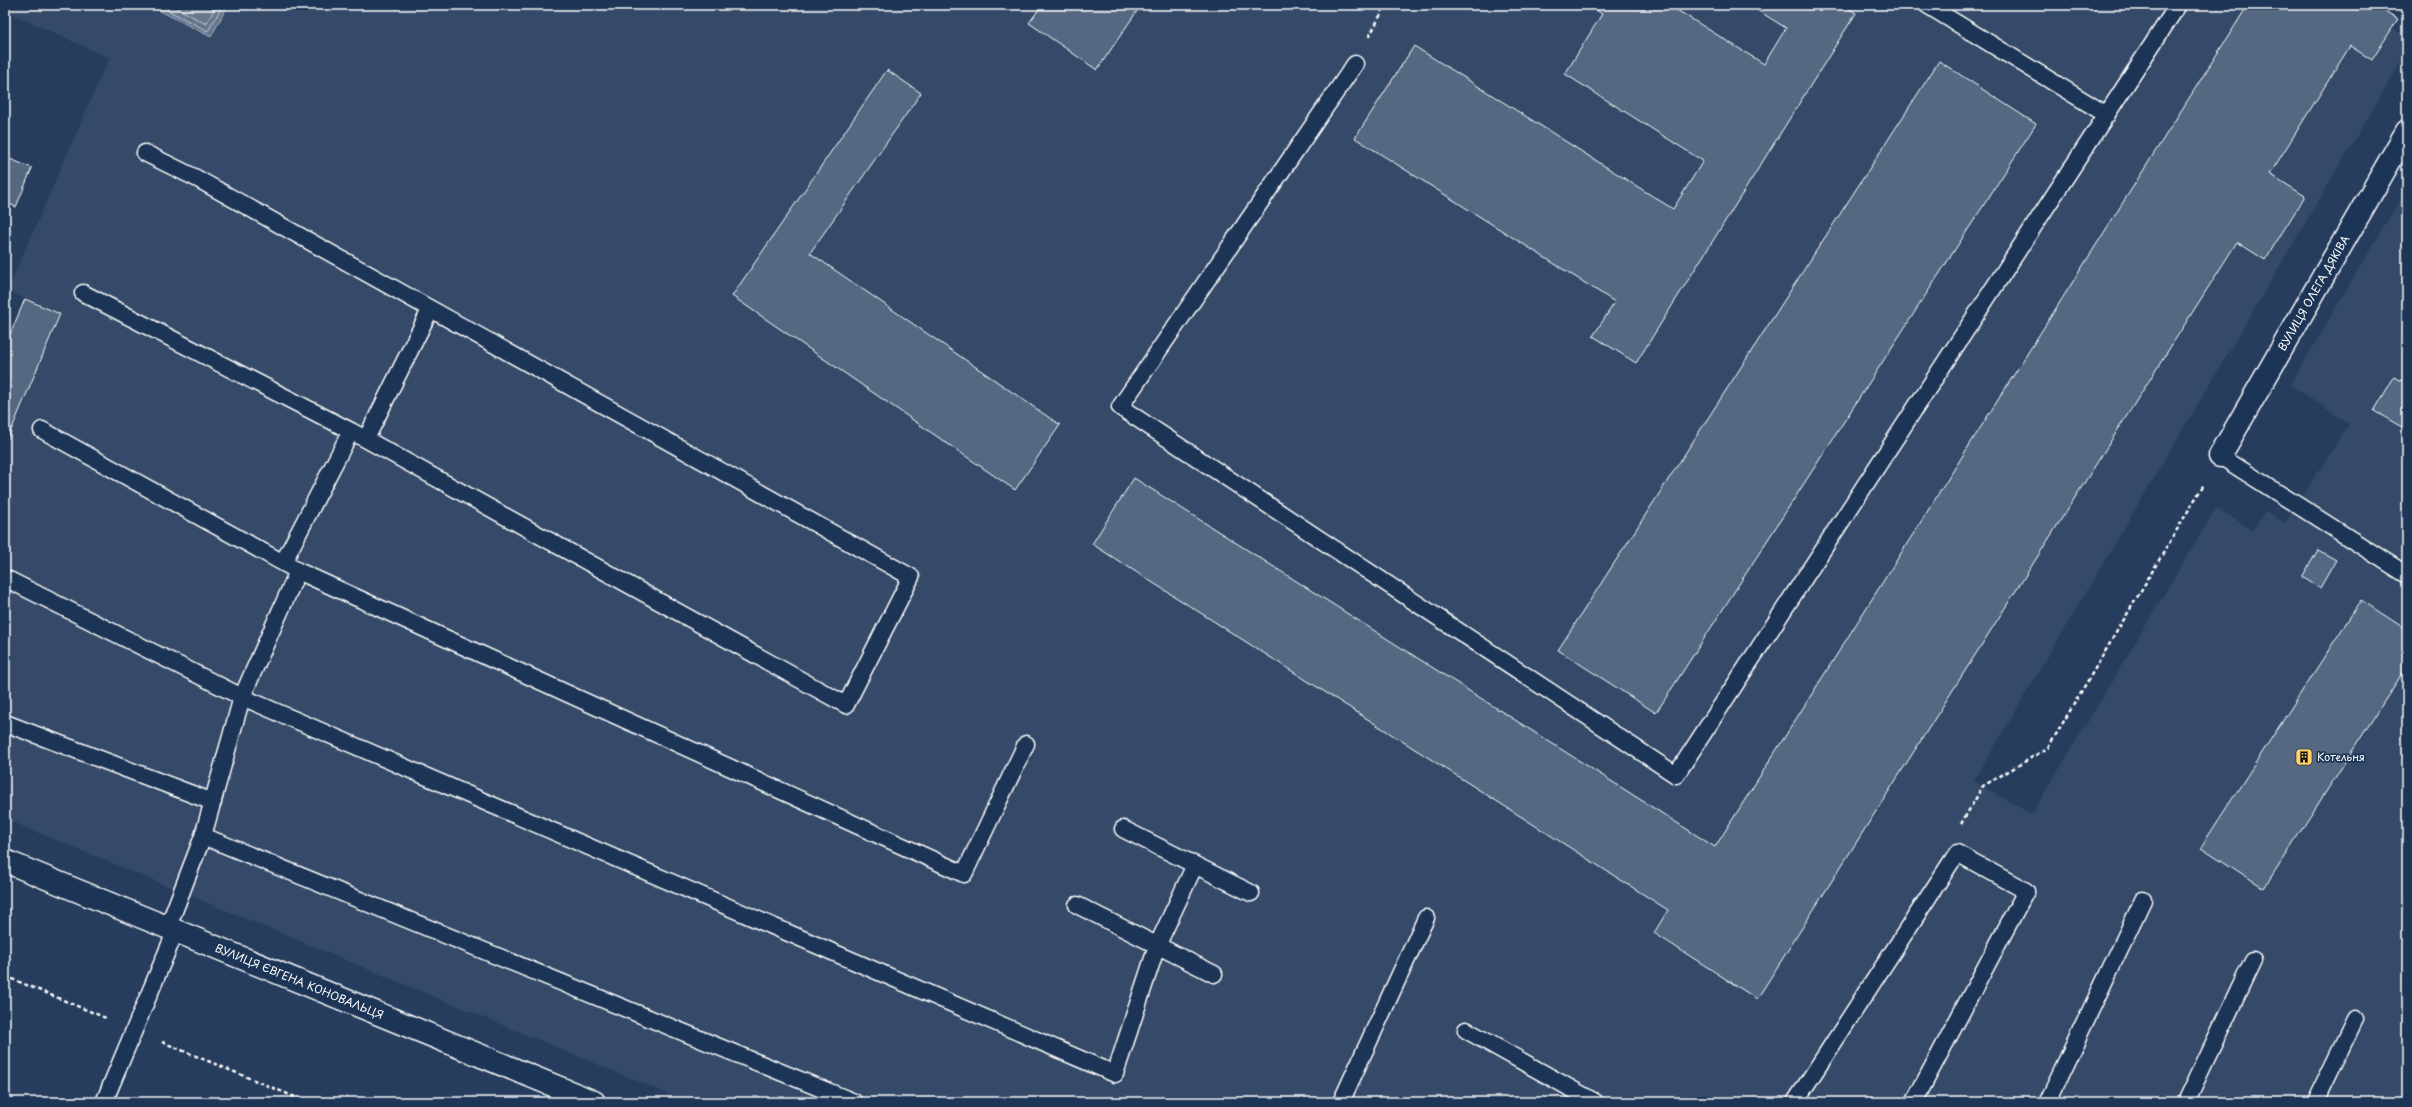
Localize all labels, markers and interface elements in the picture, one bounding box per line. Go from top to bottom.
street label: ВУЛИЦЯ ОЛЕГА ДЯКІВА [2273,232,2353,354]
building icon: Котельня [2294,747,2314,767]
place label: Котельня [2317,748,2365,765]
street label: ВУЛИЦЯ ЄВГЕНА КОНОВАЛЬЦЯ [213,939,386,1023]

